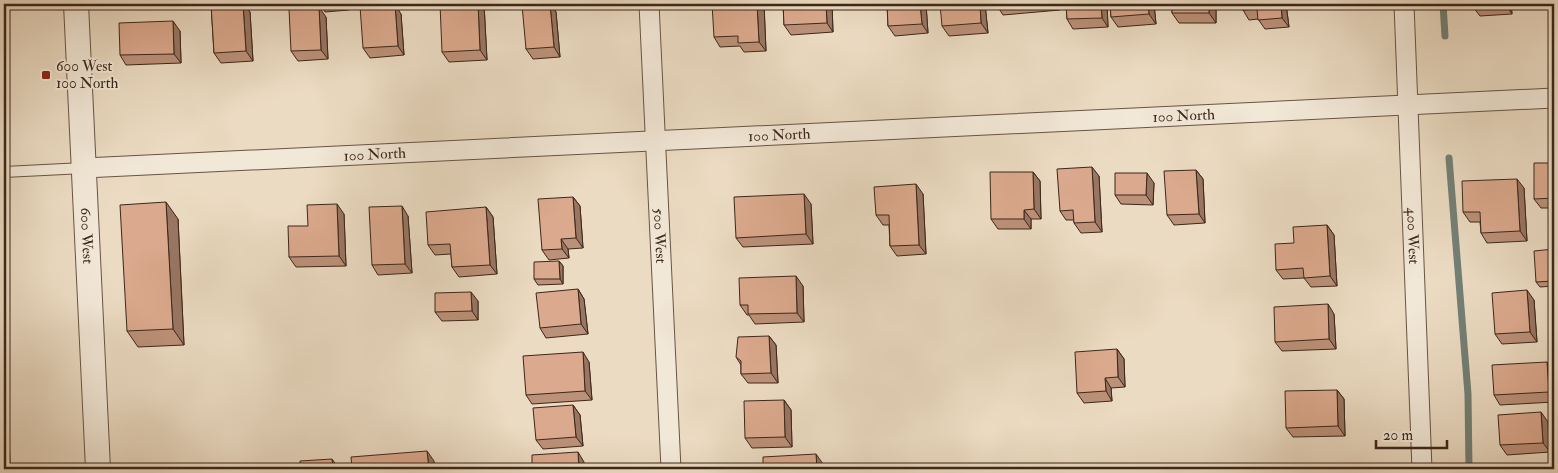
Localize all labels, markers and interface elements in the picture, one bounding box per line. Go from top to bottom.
place label: 600 West 100 North [56,57,119,93]
marker: 600 West 100 North [40,69,52,81]
street label: 100 North [1152,105,1216,127]
street label: 100 North [748,124,811,146]
street label: 100 North [343,143,406,165]
street label: 600 West [76,207,98,264]
street label: 400 West [1402,207,1424,265]
street label: 500 West [649,208,671,264]
scale bar [1376,418,1447,450]
text: 20 m [1383,426,1413,445]

